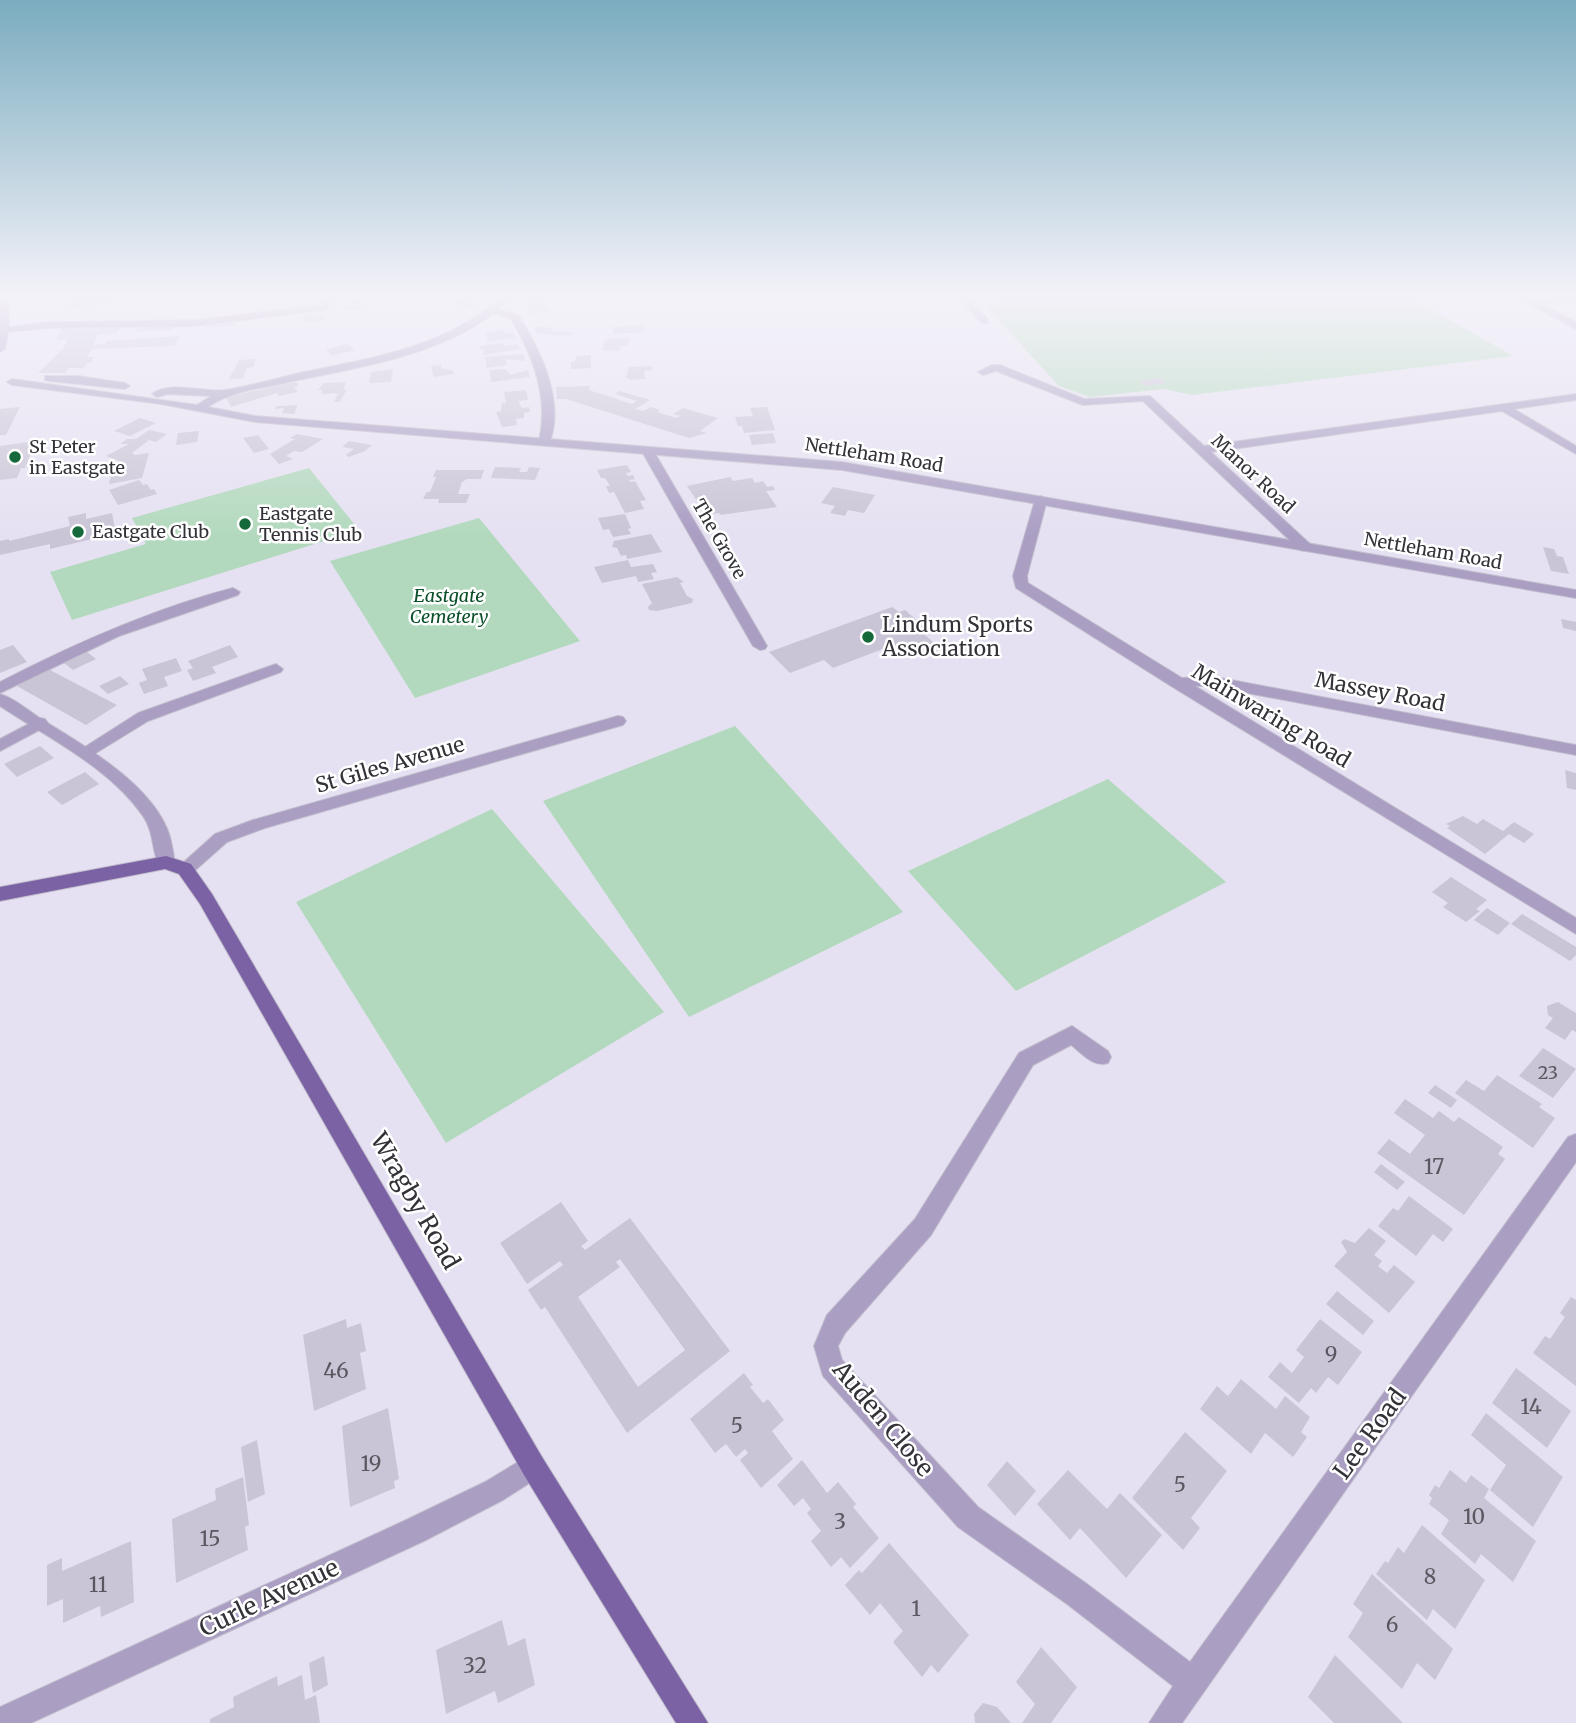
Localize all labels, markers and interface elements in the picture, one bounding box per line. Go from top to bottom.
street label: Manor Road [1207,429,1300,518]
street label: Nettleham Road [803,432,945,477]
place label: St Peter in Eastgate [29,435,125,479]
marker: St Peter in Eastgate [7,449,23,465]
street label: The Grove [687,495,751,583]
place label: Eastgate Tennis Club [259,502,362,546]
marker: Eastgate Tennis Club [237,516,253,532]
place label: Eastgate Club [92,520,209,543]
marker: Eastgate Club [70,524,86,540]
street label: Nettleham Road [1362,527,1504,574]
park label: Eastgate Cemetery [410,584,488,628]
place label: Lindum Sports Association [881,611,1033,662]
marker: Lindum Sports Association [860,629,876,645]
street label: Mainwaring Road [1187,658,1356,774]
street label: Massey Road [1313,666,1448,717]
street label: St Giles Avenue [312,730,468,799]
house number: 23 [1538,1061,1558,1084]
street label: Wragby Road [363,1126,467,1275]
house number: 17 [1424,1153,1444,1180]
house number: 9 [1325,1341,1337,1368]
street label: Auden Close [825,1354,941,1483]
house number: 46 [323,1357,349,1384]
street label: Lee Road [1326,1382,1413,1485]
house number: 14 [1520,1393,1542,1420]
house number: 5 [731,1412,743,1439]
house number: 19 [360,1450,382,1477]
house number: 5 [1174,1471,1186,1498]
house number: 10 [1463,1503,1485,1530]
house number: 3 [834,1508,846,1535]
house number: 15 [199,1525,221,1552]
street label: Curle Avenue [194,1552,343,1643]
house number: 8 [1424,1563,1436,1590]
house number: 11 [89,1571,107,1598]
house number: 1 [911,1595,921,1622]
house number: 6 [1386,1611,1398,1638]
house number: 32 [463,1652,487,1679]

